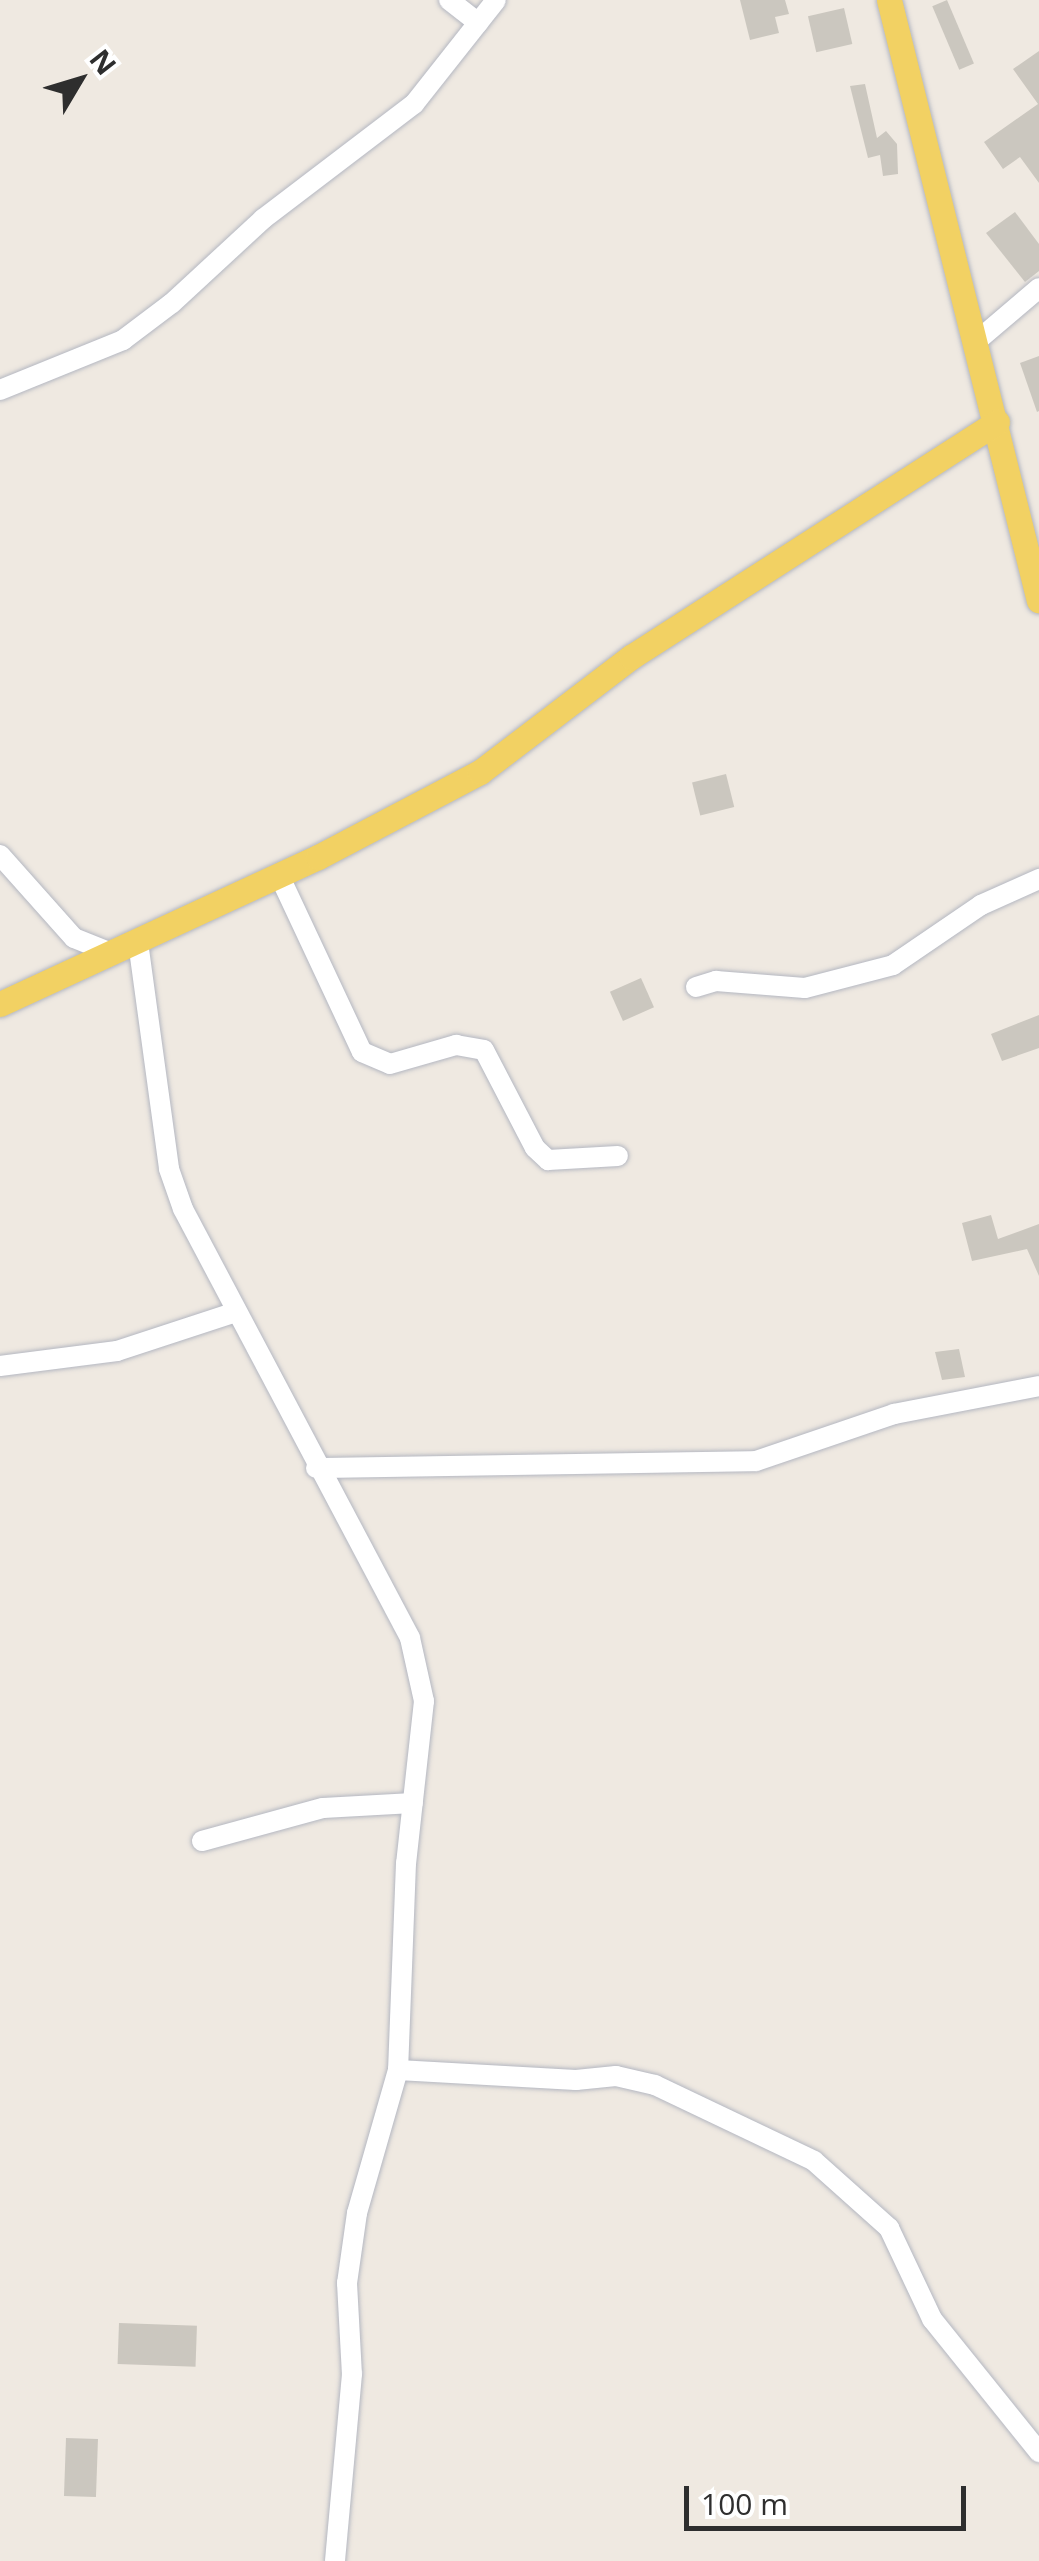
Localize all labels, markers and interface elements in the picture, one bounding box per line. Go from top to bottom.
north arrow [30,30,130,130]
text: N [82,41,126,82]
scale bar [689,2466,972,2528]
text: 100 m [701,2483,788,2524]

